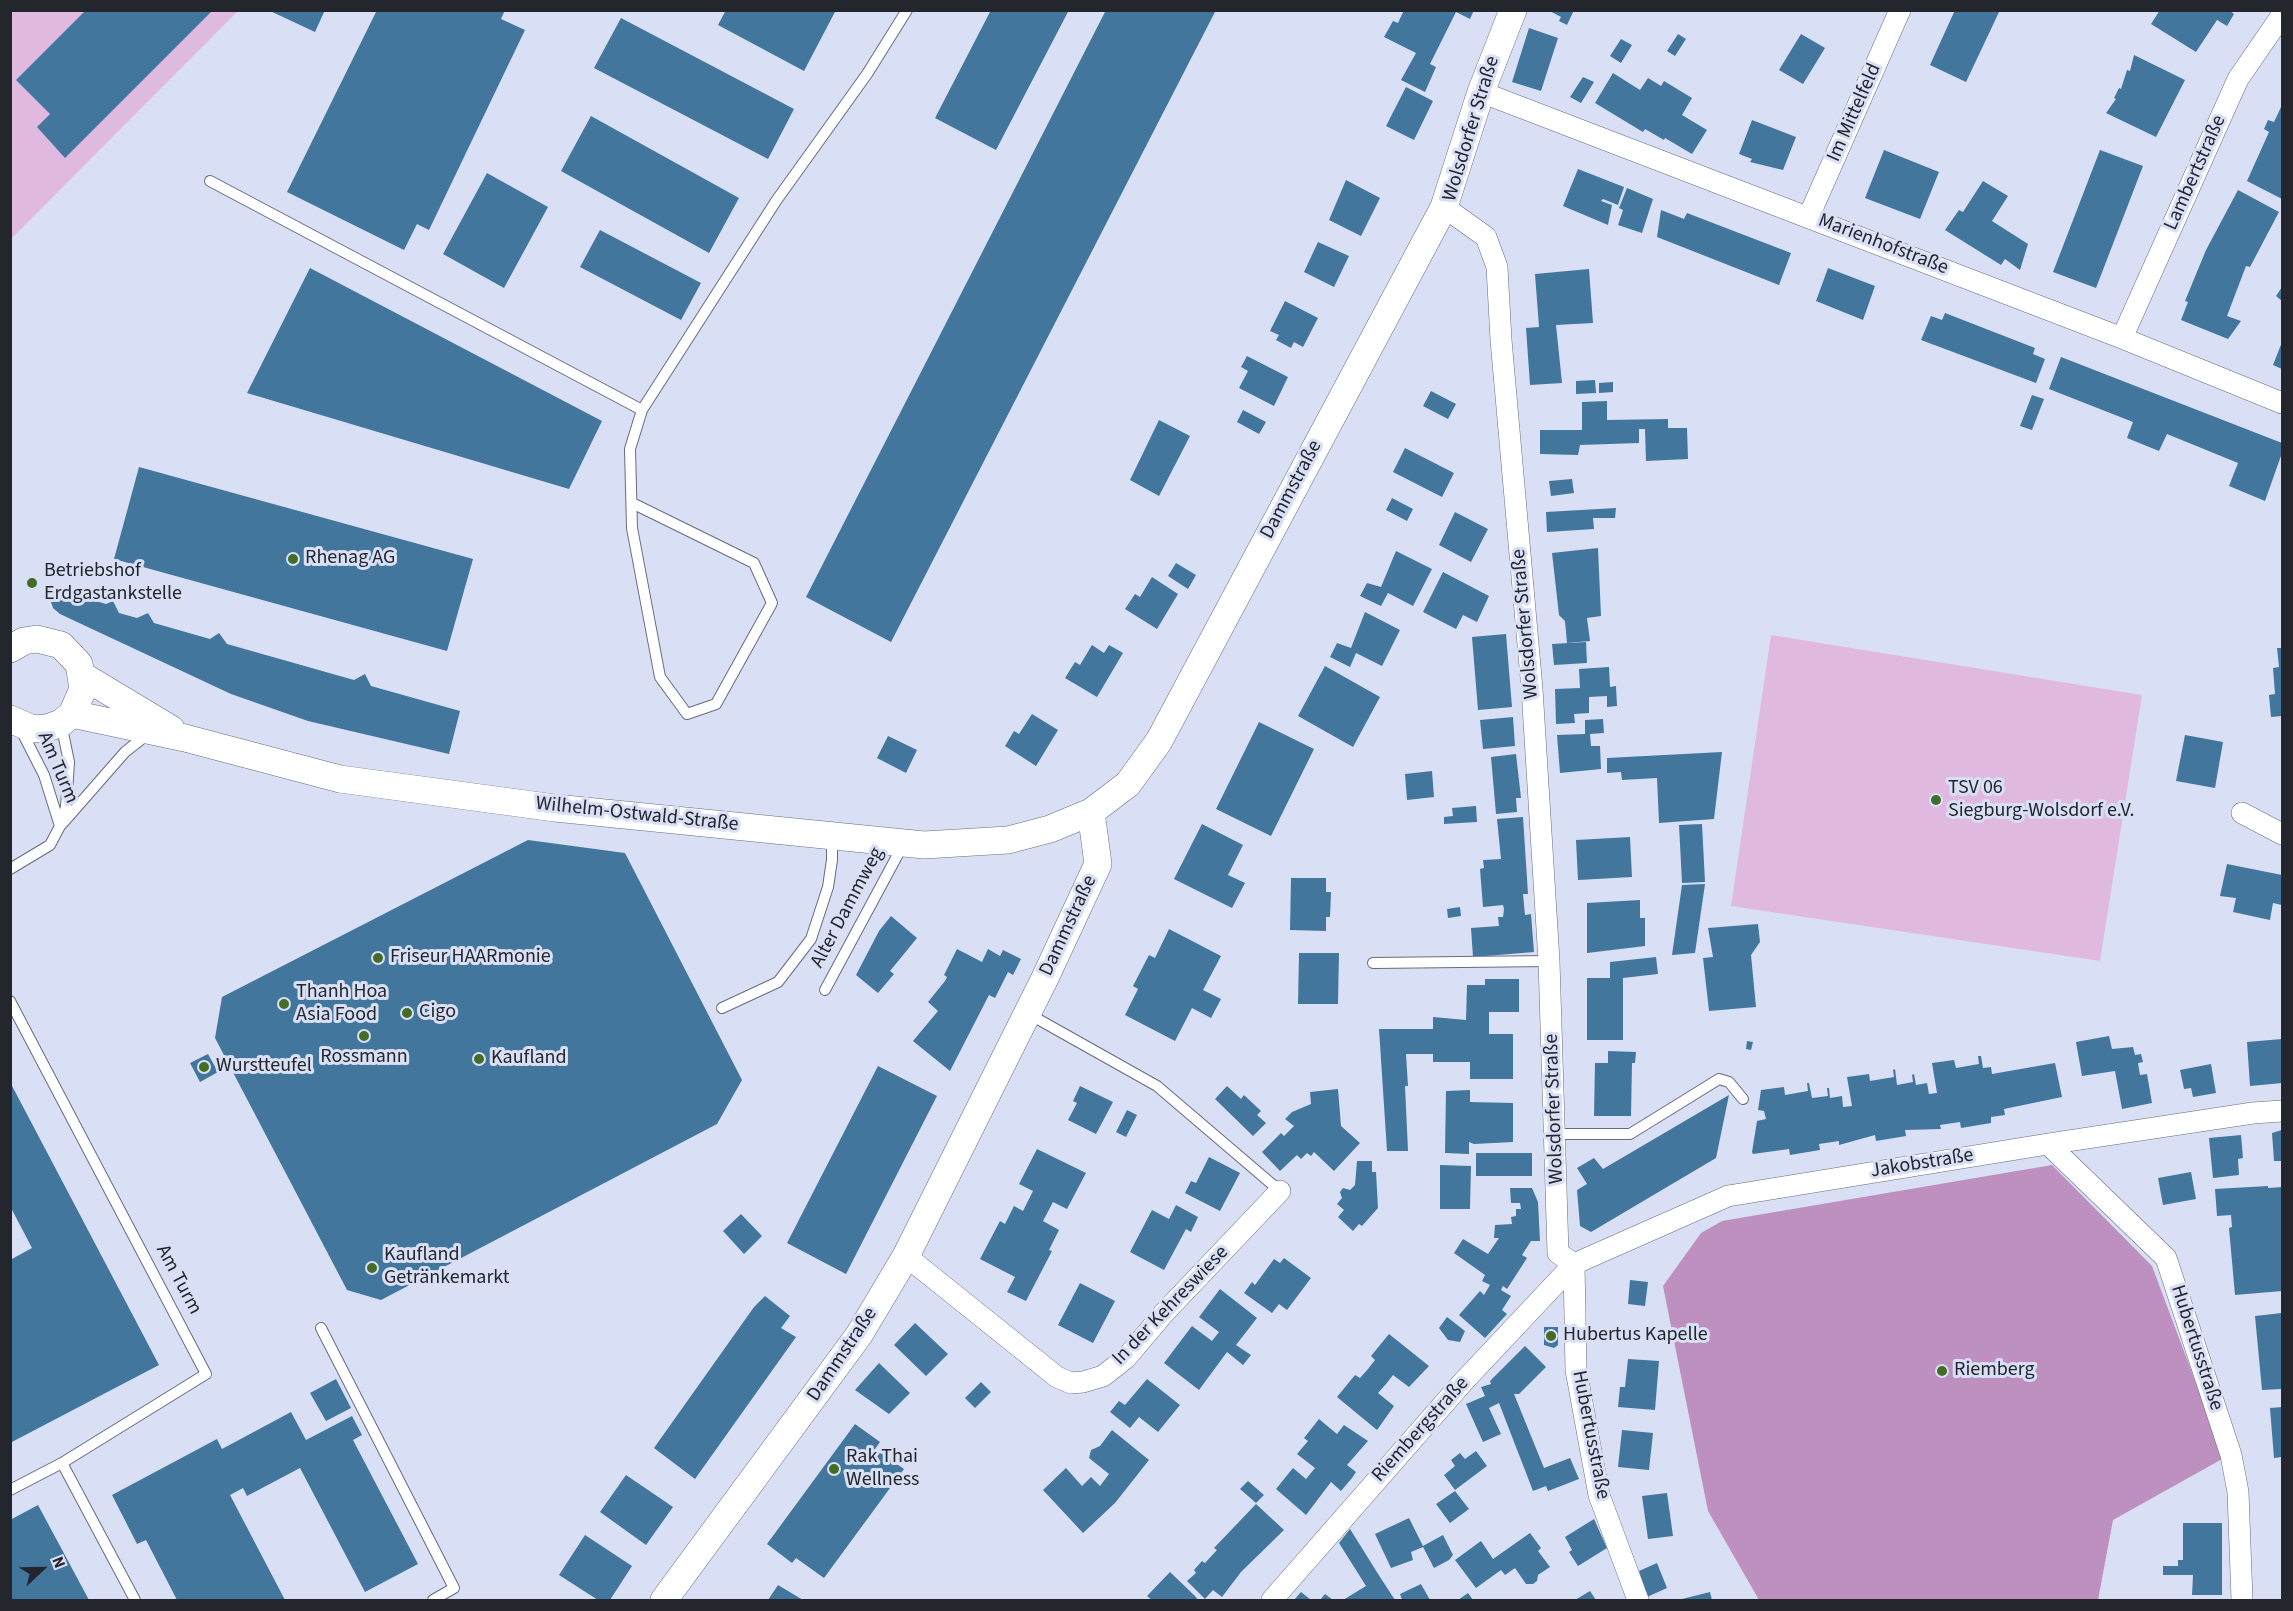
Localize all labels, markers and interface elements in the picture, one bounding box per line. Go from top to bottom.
street label: Wolsdorfer Straße [1439,54,1505,204]
street label: Im Mittelfeld [1823,60,1887,166]
street label: Lambertstraße [2160,112,2232,234]
street label: Marienhofstraße [1815,209,1951,281]
street label: Dammstraße [1256,437,1328,543]
place label: Rhenag AG [305,547,395,571]
street label: Wolsdorfer Straße [1507,548,1545,700]
marker: Rhenag AG [286,552,300,566]
place label: Betriebshof Erdgastankstelle [44,560,182,607]
marker: Betriebshof Erdgastankstelle [25,576,39,590]
street label: Am Turm [31,729,83,807]
place label: TSV 06 Siegburg-Wolsdorf e.V. [1948,777,2135,824]
street label: Wilhelm-Ostwald-Straße [534,792,740,838]
marker: TSV 06 Siegburg-Wolsdorf e.V. [1929,793,1943,807]
street label: Alter Dammweg [806,844,890,972]
street label: Dammstraße [1035,872,1103,980]
place label: Friseur HAARmonie [390,946,551,970]
marker: Friseur HAARmonie [371,951,385,965]
place label: Thanh Hoa Asia Food [296,981,387,1028]
marker: Thanh Hoa Asia Food [277,997,291,1011]
place label: Cigo [419,1001,456,1025]
marker: Cigo [400,1006,414,1020]
marker: Rossmann [357,1029,371,1043]
street label: Wolsdorfer Straße [1540,1033,1570,1185]
place label: Rossmann [320,1046,408,1070]
place label: Kaufland [491,1047,567,1071]
marker: Kaufland [472,1052,486,1066]
place label: Wurstteufel [216,1055,312,1079]
marker: Wurstteufel [197,1060,211,1074]
street label: Jakobstraße [1869,1144,1975,1184]
street label: Am Turm [150,1241,206,1319]
street label: In der Kehreswiese [1108,1241,1234,1371]
place label: Kaufland Getränkemarkt [384,1244,510,1291]
marker: Kaufland Getränkemarkt [365,1261,379,1275]
street label: Hubertusstraße [2164,1282,2228,1414]
street label: Dammstraße [803,1303,883,1407]
place label: Hubertus Kapelle [1563,1324,1708,1348]
marker: Hubertus Kapelle [1544,1329,1558,1343]
place label: Riemberg [1954,1359,2035,1383]
marker: Riemberg [1935,1364,1949,1378]
street label: Hubertusstraße [1566,1369,1614,1501]
street label: Riembergstraße [1367,1372,1475,1488]
place label: Rak Thai Wellness [846,1446,919,1493]
marker: Rak Thai Wellness [827,1462,841,1476]
north arrow [12,1539,72,1599]
text: N [46,1553,71,1571]

